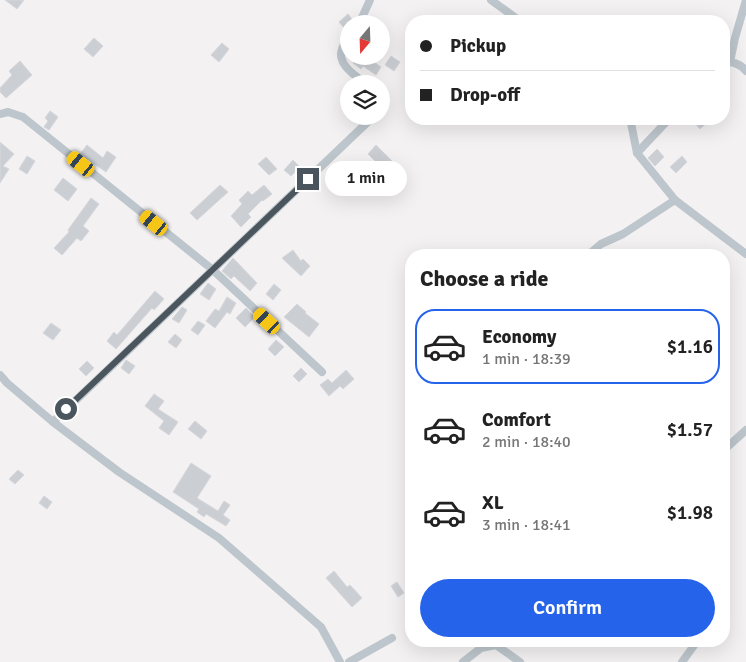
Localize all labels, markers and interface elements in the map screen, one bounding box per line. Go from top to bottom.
north arrow [340,15,390,65]
map controls [340,15,390,125]
text: Pickup [450,34,506,58]
button: layers [340,75,390,125]
text: Drop-off [450,83,520,107]
car [64,149,97,179]
callout: 1 min [326,162,408,196]
route end [297,168,319,190]
text: 1 min [347,168,385,188]
car [137,208,170,238]
text: Choose a ride [420,265,548,292]
car [250,305,283,337]
icon: car [422,324,467,369]
text: Economy [482,325,556,349]
text: $1.16 [667,335,713,359]
text: 1 min · 18:39 [482,349,571,369]
route start [55,398,77,420]
icon: car [422,407,467,452]
text: Comfort [482,408,551,432]
text: $1.57 [667,418,713,442]
text: 2 min · 18:40 [482,432,571,452]
icon: car [422,490,467,535]
text: XL [482,491,504,515]
text: $1.98 [667,501,713,525]
text: 3 min · 18:41 [482,515,571,535]
button: Confirm [420,579,715,637]

